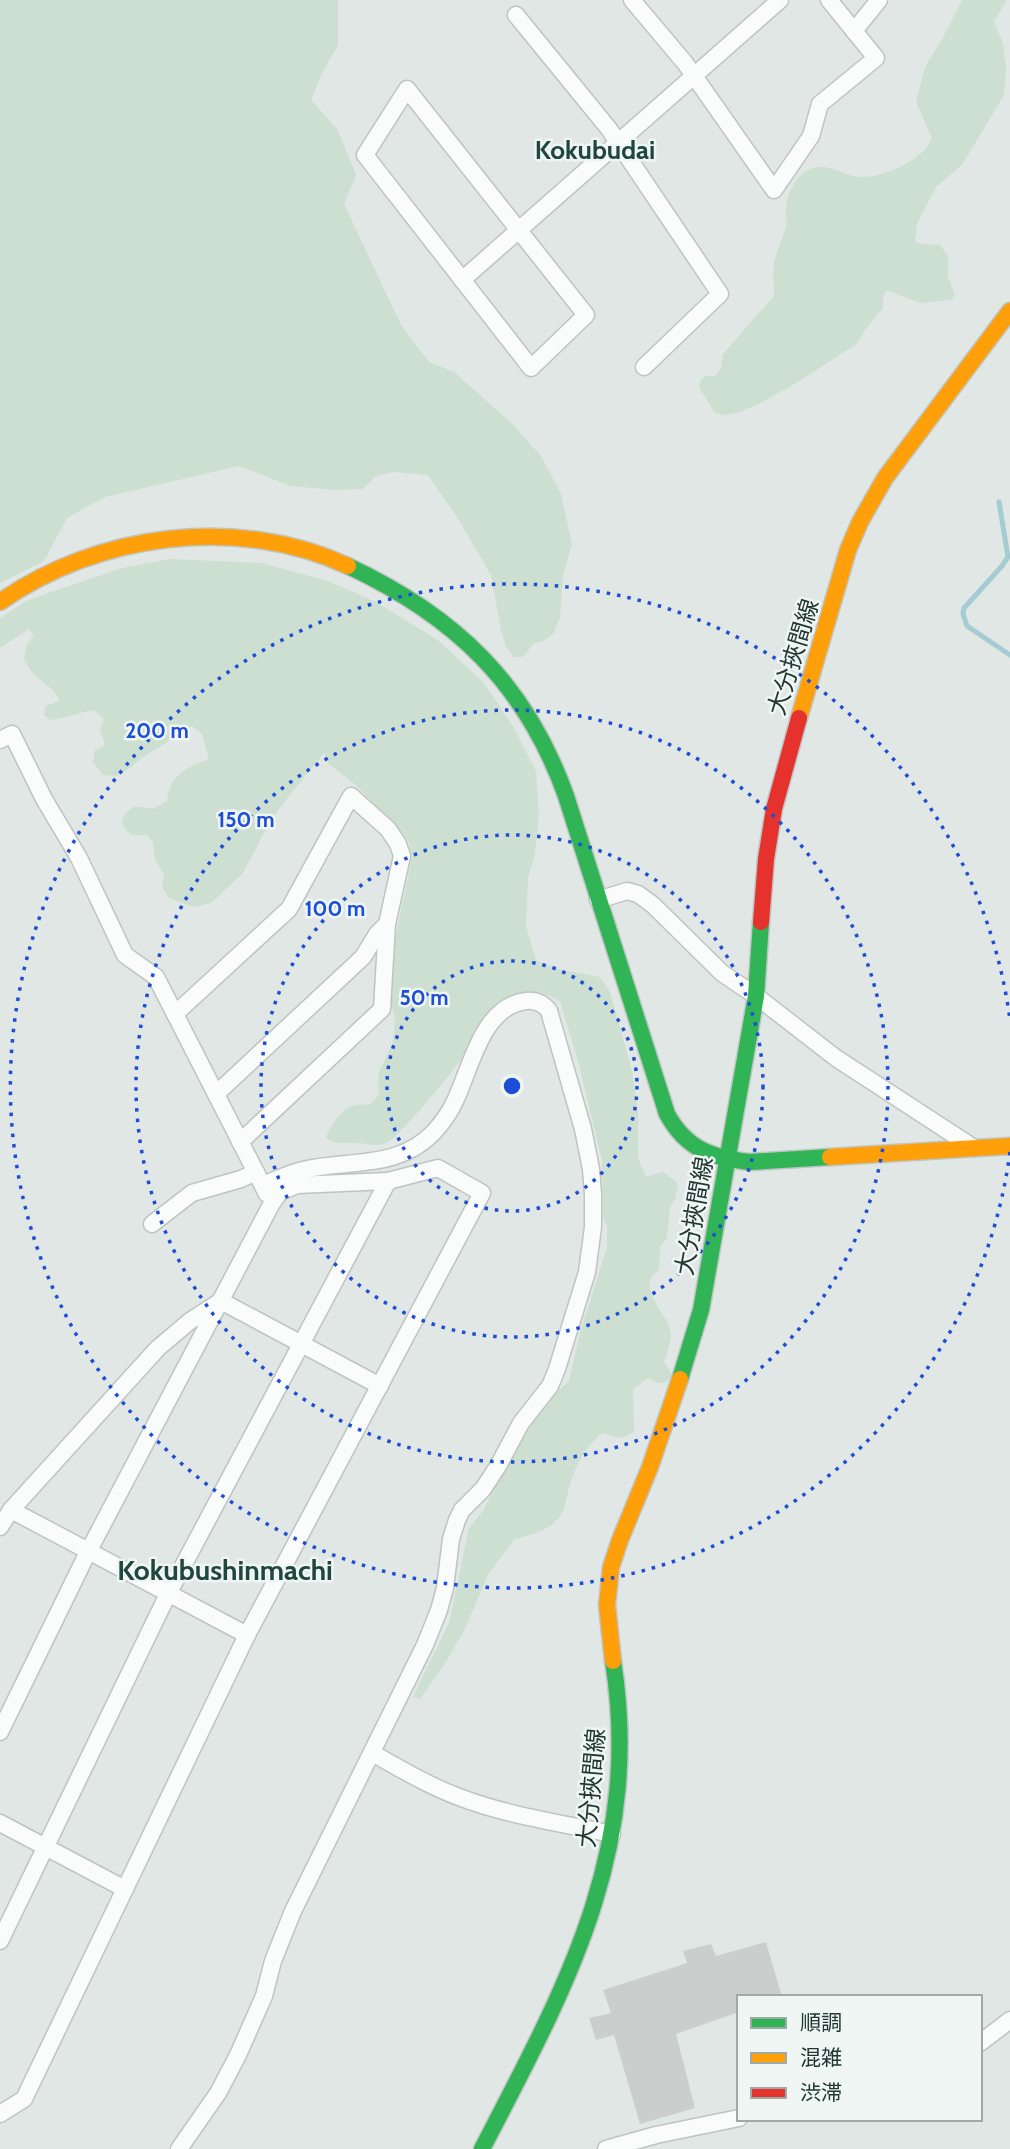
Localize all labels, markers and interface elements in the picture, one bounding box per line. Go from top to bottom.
district label: Kokubudai [535,134,655,166]
street label: 大分挾間線 [762,595,824,719]
text: 200 m [125,718,189,743]
text: 150 m [218,807,274,832]
text: 100 m [305,896,365,921]
text: 50 m [399,985,449,1010]
centre of rings [500,1074,524,1098]
street label: 大分挾間線 [669,1154,719,1278]
district label: Kokubushinmachi [117,1553,333,1587]
street label: 大分挾間線 [571,1727,611,1849]
legend [737,1995,982,2121]
text: 順調 [800,2010,842,2035]
text: 混雑 [800,2045,842,2070]
text: 渋滞 [800,2080,842,2105]

